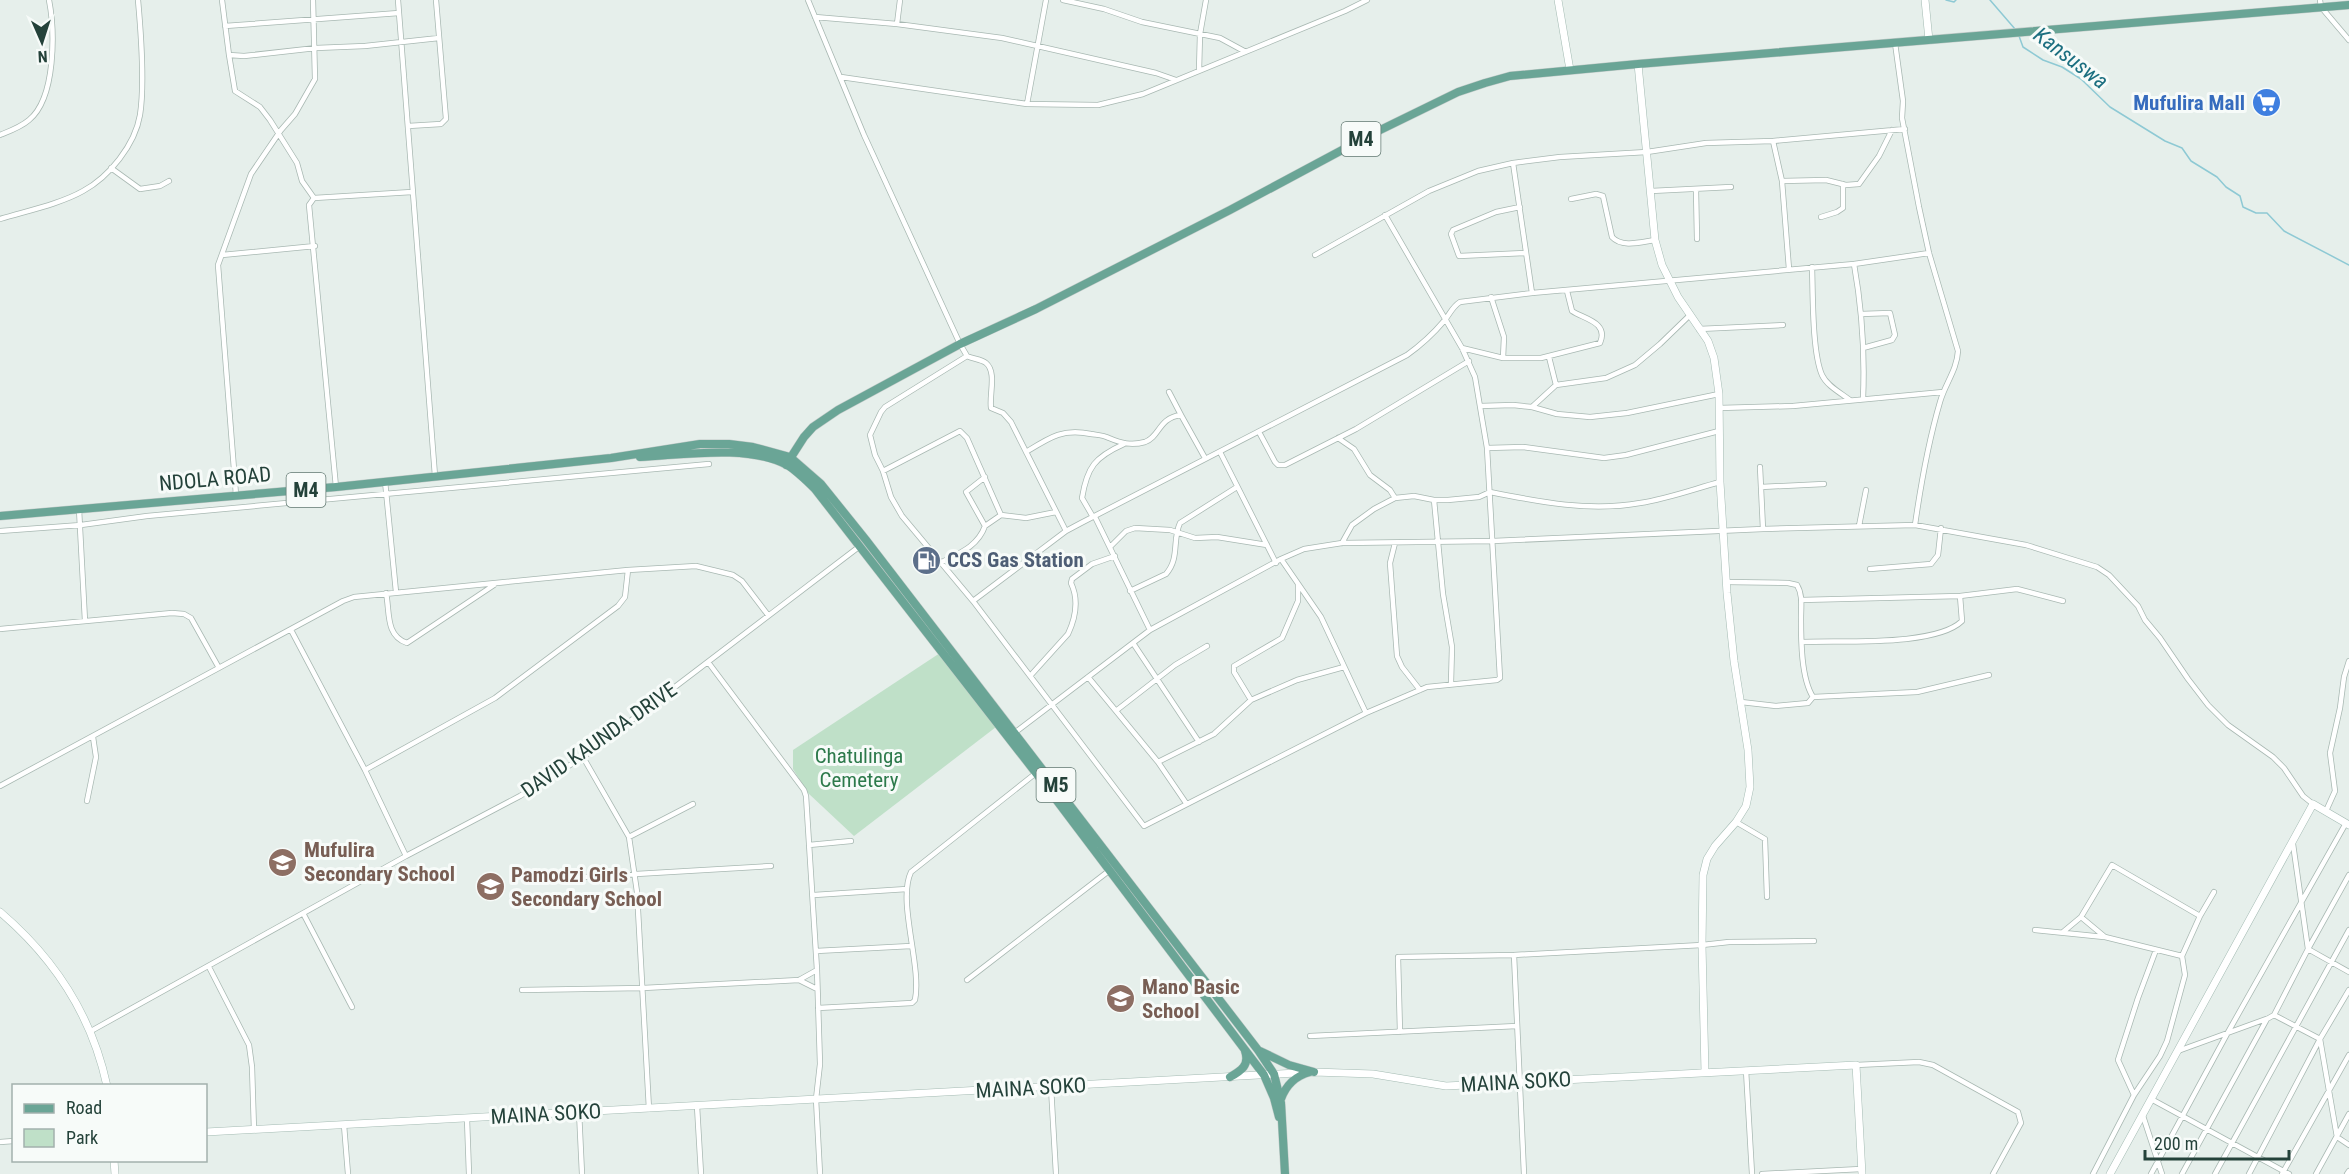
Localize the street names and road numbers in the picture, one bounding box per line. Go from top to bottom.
road number: M4 [1342,122,1380,156]
street label: NDOLA ROAD [158,462,272,496]
road number: M4 [286,473,326,507]
street label: DAVID KAUNDA DRIVE [517,677,681,803]
road number: M5 [1036,768,1076,802]
street label: MAINA SOKO [1460,1067,1572,1097]
street label: MAINA SOKO [975,1073,1087,1103]
street label: MAINA SOKO [490,1099,602,1129]

